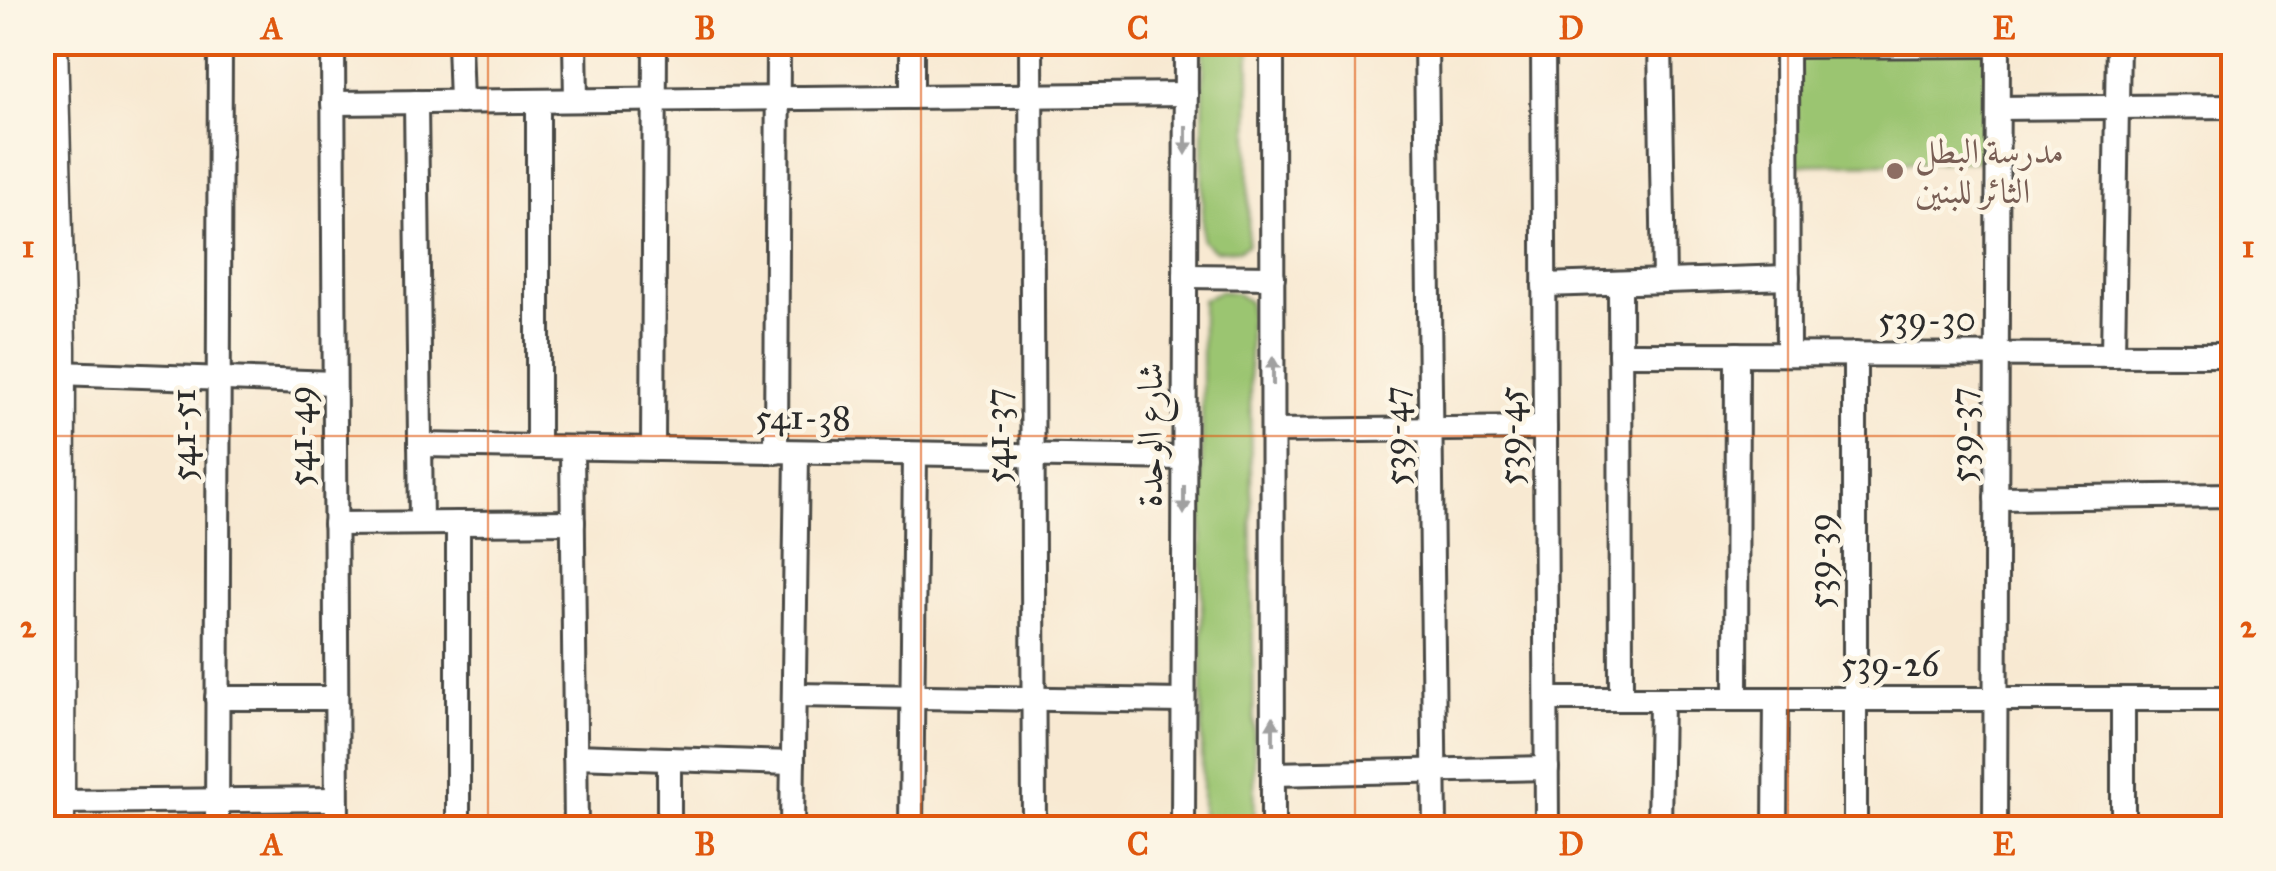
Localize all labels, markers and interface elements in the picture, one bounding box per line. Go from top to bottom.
text: A [259,9,283,48]
text: B [694,9,716,48]
text: C [1127,9,1149,48]
text: D [1558,9,1584,48]
text: E [1993,9,2016,48]
one-way arrow [1178,124,1194,156]
place label: مدرسة البطل الثائر للبنين [1915,130,2064,213]
marker: مدرسة البطل الثائر للبنين [1884,160,1906,182]
text: 1 [22,227,35,266]
text: 1 [2242,227,2255,266]
street label: 539-30 [1878,298,1976,341]
one-way arrow [1265,355,1281,387]
street label: شارع الوحدة [1129,363,1179,507]
street label: 541-49 [279,385,322,487]
street label: 539-47 [1373,386,1418,486]
street label: 539-45 [1489,386,1532,486]
street label: 539-37 [1941,387,1984,483]
street label: 541-51 [162,388,205,482]
street label: 541-37 [976,388,1019,484]
street label: 541-38 [755,395,851,440]
one-way arrow [1176,484,1192,516]
street label: 539-39 [1799,513,1842,609]
text: 2 [20,607,37,646]
text: 2 [2240,607,2257,646]
street label: 539-26 [1841,643,1940,686]
one-way arrow [1265,715,1281,747]
text: A [259,825,283,864]
text: B [694,825,716,864]
text: C [1127,825,1149,864]
text: D [1558,825,1584,864]
text: E [1993,825,2016,864]

